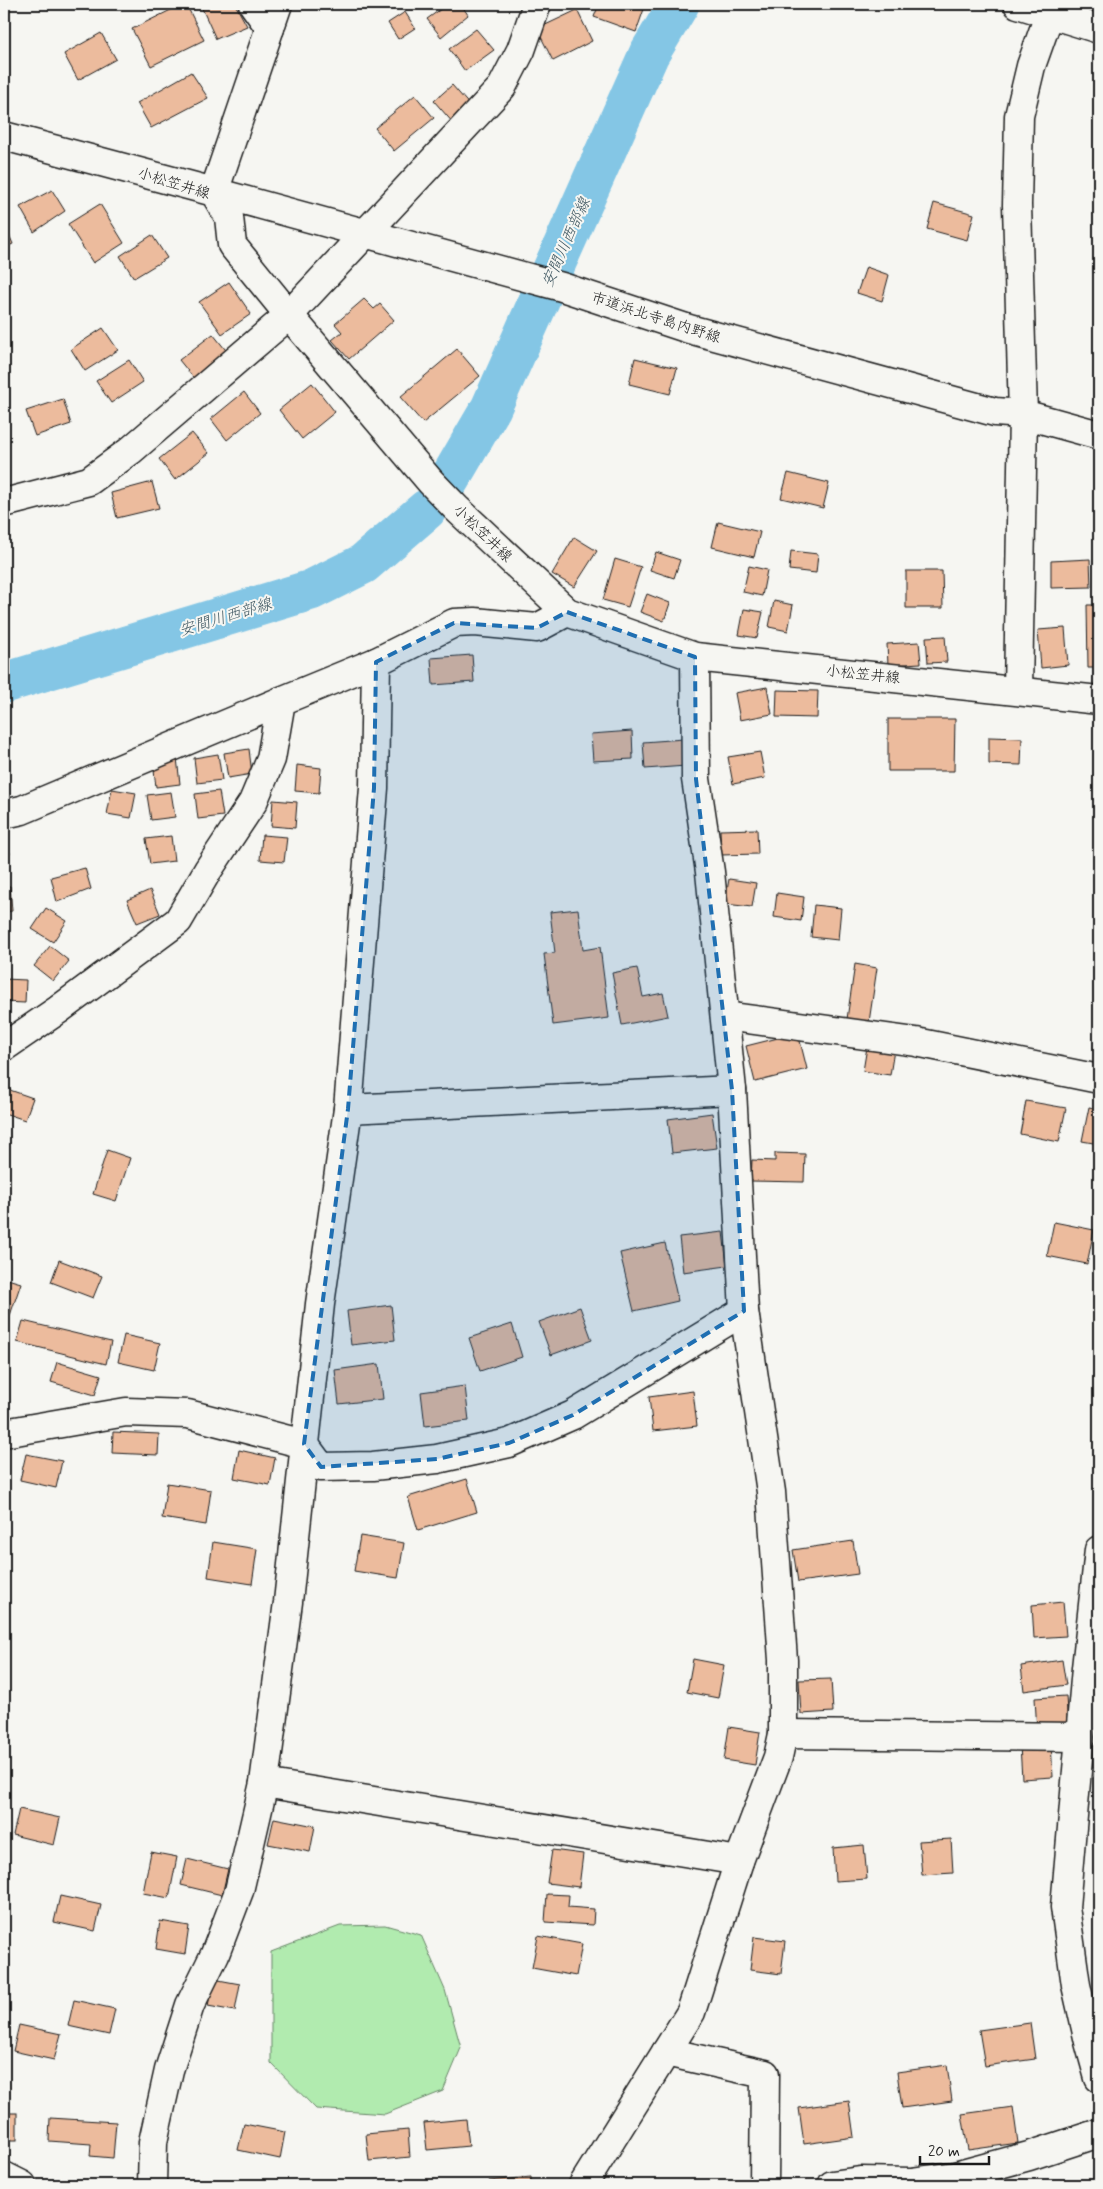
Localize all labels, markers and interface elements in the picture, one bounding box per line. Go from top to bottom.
street label: 小松笠井線 [135,163,213,204]
water label: 安間川西部線 [537,194,596,291]
street label: 市道浜北寺島内野線 [588,288,723,348]
street label: 小松笠井線 [448,500,516,567]
water label: 安間川西部線 [176,593,275,642]
street label: 小松笠井線 [825,661,901,689]
scale bar [920,2134,989,2166]
text: 20 m [928,2142,960,2162]

